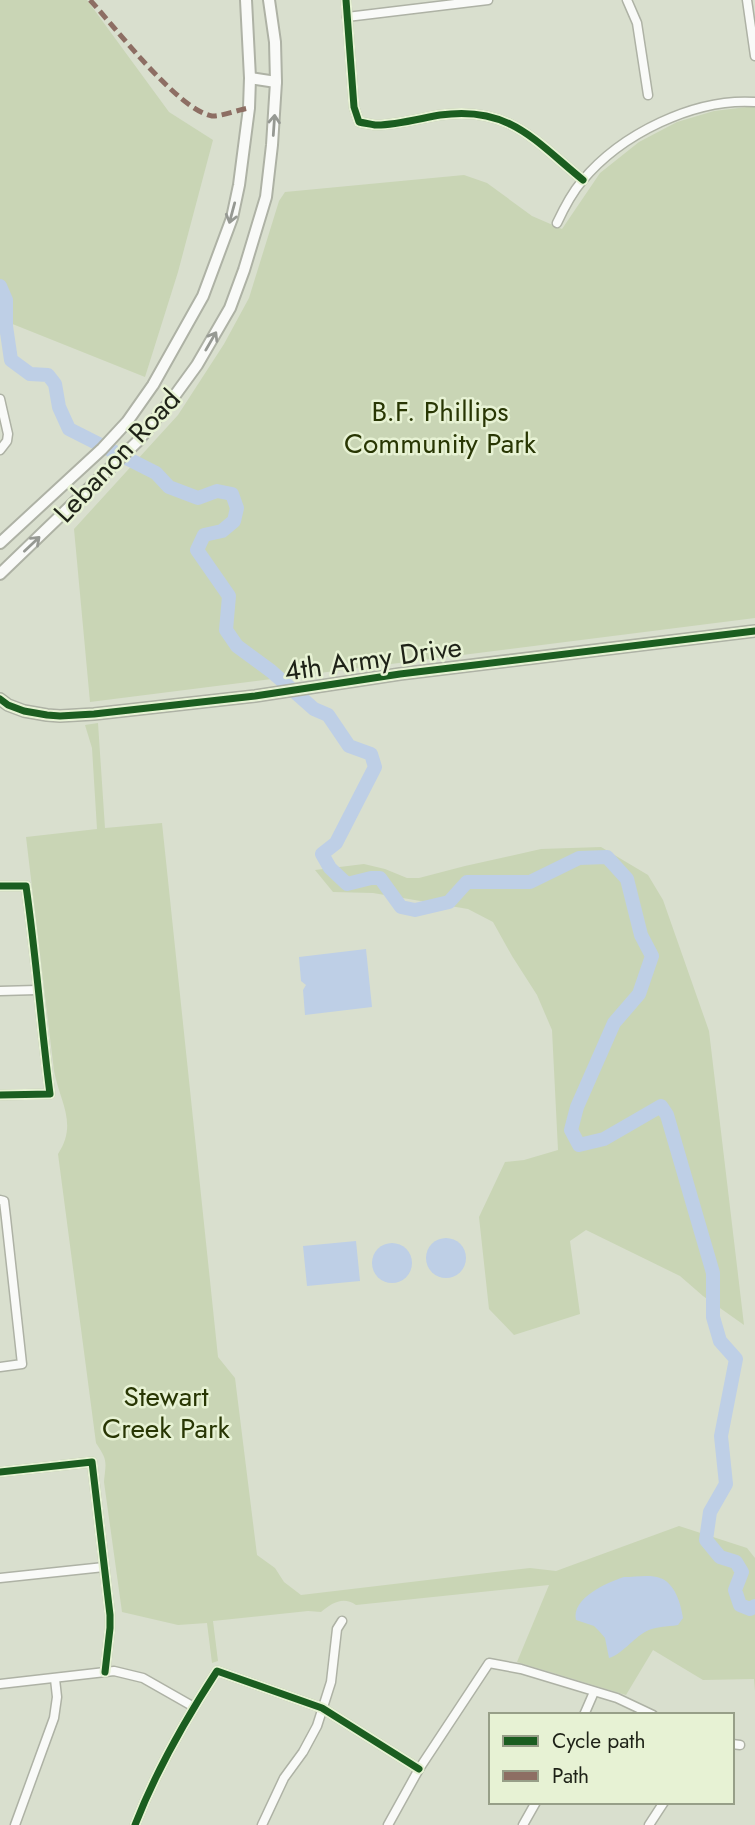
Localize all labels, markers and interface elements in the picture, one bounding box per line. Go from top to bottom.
one-way arrow [268,114,281,137]
one-way arrow [225,202,238,224]
one-way arrow [204,332,218,352]
street label: Lebanon Road [44,380,190,532]
park label: B.F. Phillips Community Park [344,391,537,464]
one-way arrow [23,536,40,553]
street label: 4th Army Drive [282,626,464,692]
park label: Stewart Creek Park [102,1376,231,1449]
legend [489,1713,734,1804]
text: Cycle path [552,1726,645,1756]
text: Path [552,1761,589,1791]

